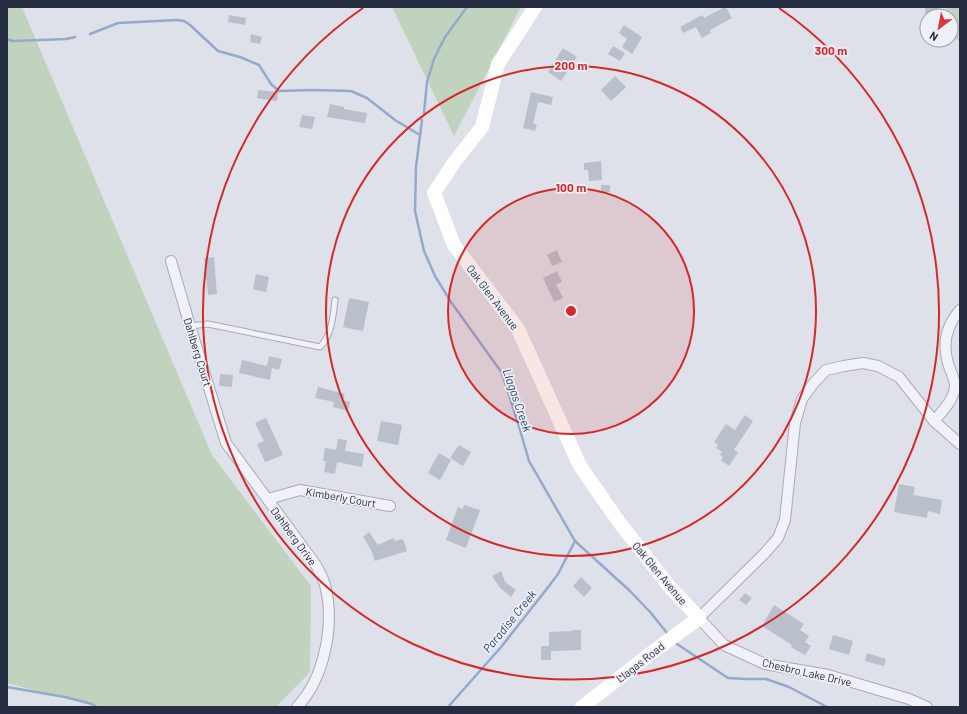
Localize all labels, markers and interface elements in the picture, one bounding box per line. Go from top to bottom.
north arrow [919,8,959,48]
text: N [927,29,940,44]
text: 300 m [815,43,847,57]
text: 200 m [555,58,587,72]
text: 100 m [556,180,586,194]
street label: Oak Glen Avenue [464,262,522,332]
centre of rings [564,304,578,318]
street label: Dahlberg Court [181,316,215,388]
water label: Llagas Creek [501,367,535,433]
street label: Kimberly Court [305,484,377,510]
street label: Dahlberg Drive [268,504,320,568]
street label: Oak Glen Avenue [630,539,690,607]
water label: Paradise Creek [479,587,539,655]
street label: Llagas Road [613,639,667,685]
street label: Chesbro Lake Drive [761,655,853,689]

